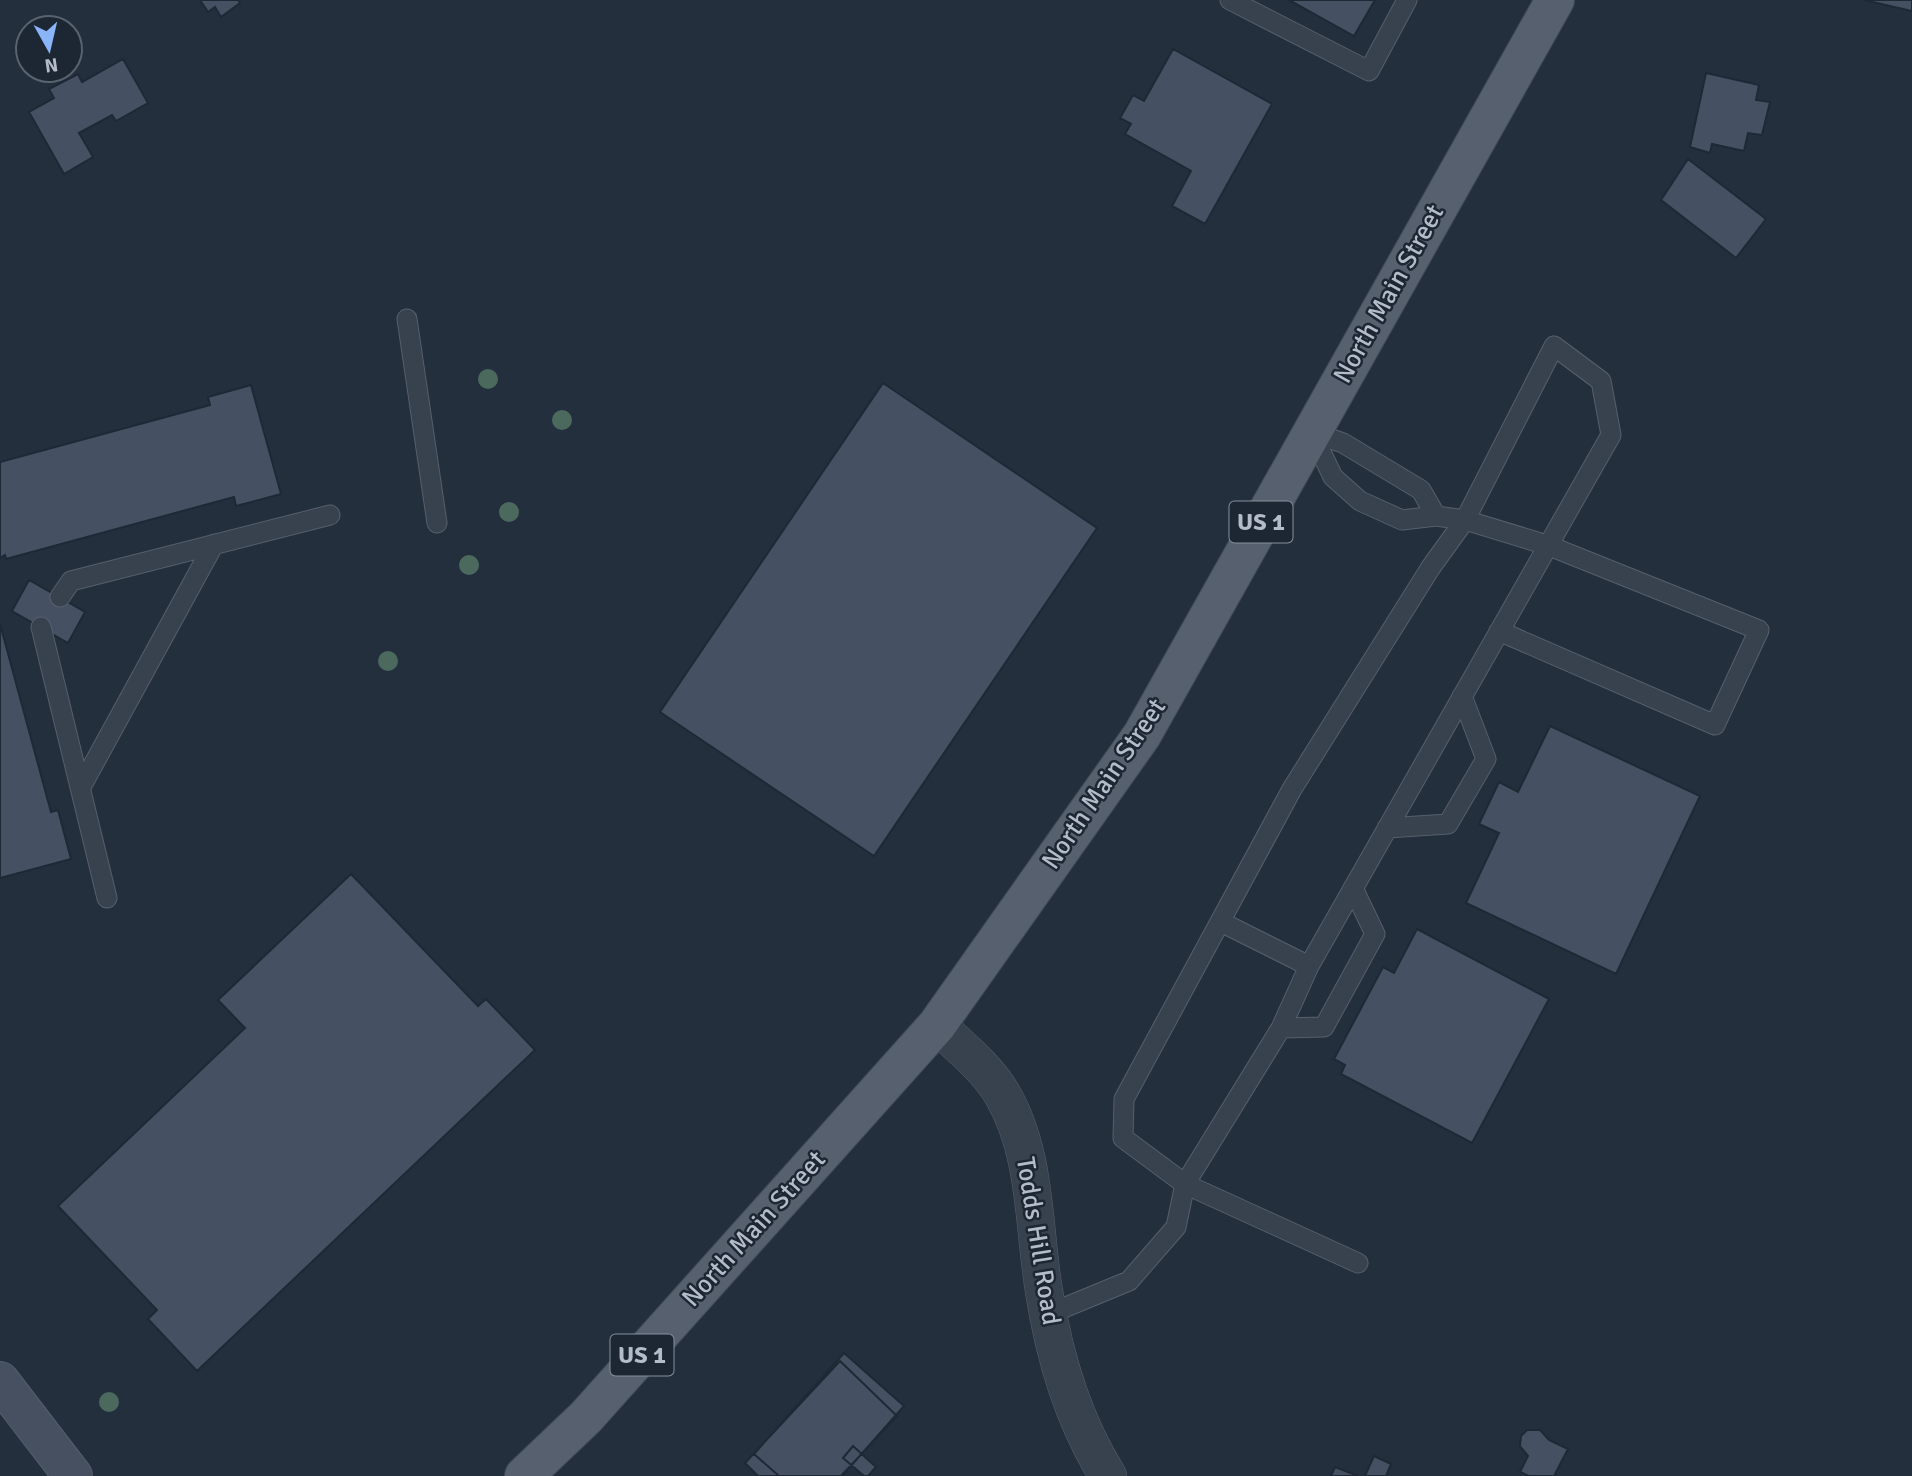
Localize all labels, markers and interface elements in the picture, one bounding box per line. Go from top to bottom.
north arrow [14,14,84,84]
text: N [43,52,59,78]
street label: North Main Street [1327,199,1451,389]
road number: US 1 [1230,502,1292,542]
street label: North Main Street [1035,692,1173,876]
street label: North Main Street [675,1144,833,1314]
street label: Todds Hill Road [1009,1155,1067,1327]
road number: US 1 [610,1335,674,1376]

